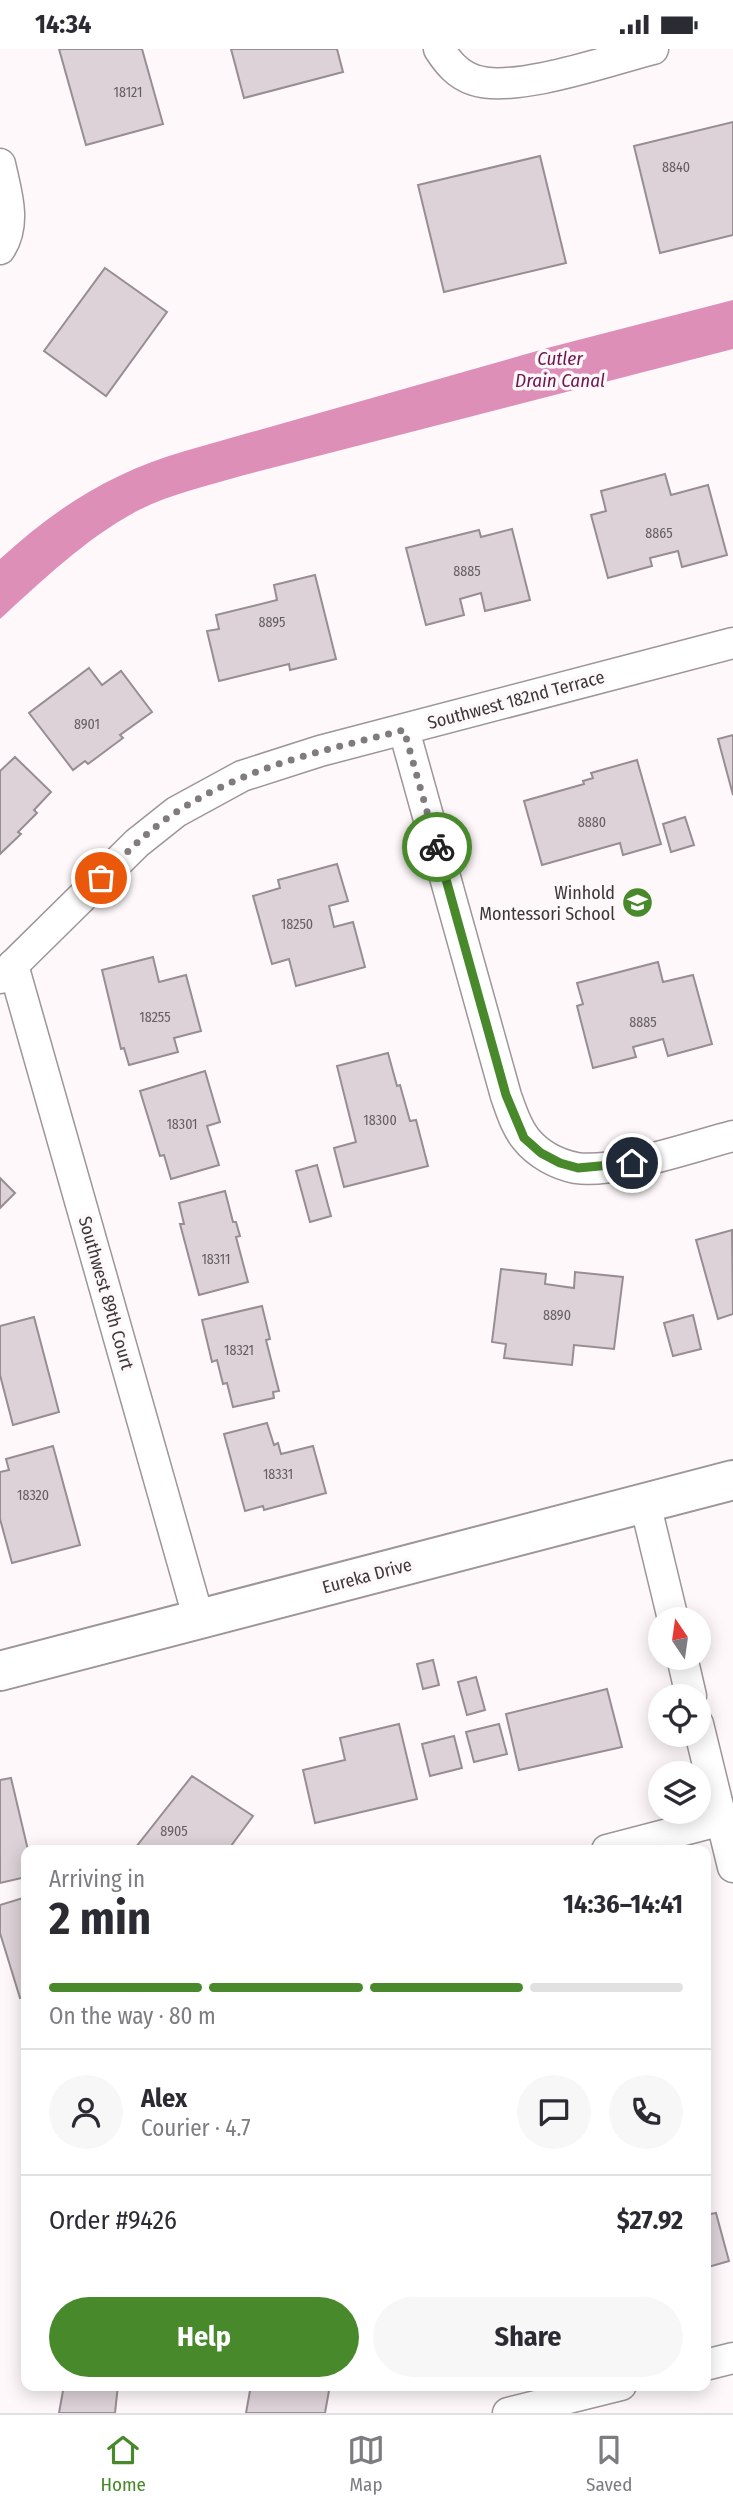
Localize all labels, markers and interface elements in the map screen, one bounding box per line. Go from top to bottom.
text: 14:34 [35,9,91,40]
house number: 18121 [114,84,142,101]
house number: 8840 [662,159,690,176]
water label: Cutler Drain Canal [515,347,605,392]
house number: 8865 [645,525,673,542]
house number: 8885 [453,563,481,580]
house number: 8895 [258,614,286,631]
street label: Southwest 182nd Terrace [425,666,607,734]
house number: 8901 [74,716,100,733]
courier [402,812,472,882]
house number: 8880 [578,814,606,831]
icon: bike [418,828,456,866]
pin [71,848,131,908]
icon: bag [82,859,120,897]
place label: Winhold Montessori School [479,882,615,925]
school or university icon: Winhold Montessori School [621,886,655,920]
house number: 18250 [281,916,313,933]
house number: 18255 [139,1009,171,1026]
house number: 8885 [629,1014,657,1031]
house number: 18300 [363,1112,397,1129]
house number: 18301 [166,1116,198,1133]
pin [602,1133,662,1193]
icon: home [613,1144,651,1182]
street label: Southwest 89th Court [74,1214,138,1372]
house number: 18311 [201,1251,231,1268]
house number: 8890 [543,1307,571,1324]
house number: 18321 [224,1342,254,1359]
house number: 18331 [263,1466,293,1483]
house number: 18320 [17,1487,49,1504]
street label: Eureka Drive [320,1554,414,1598]
north arrow [648,1607,710,1669]
map controls [648,1607,711,1824]
button: locate [648,1684,711,1747]
button: layers [648,1761,711,1824]
house number: 8905 [160,1823,188,1840]
text: Arriving in [49,1865,145,1893]
text: 14:36–14:41 [563,1889,683,1920]
text: 2 min [49,1891,151,1946]
text: On the way · 80 m [49,2002,216,2030]
button: person [49,2075,123,2149]
button: chat [517,2075,591,2149]
button: phone [609,2075,683,2149]
text: Alex [141,2083,187,2114]
text: Courier · 4.7 [141,2114,251,2142]
text: Order #9426 [49,2205,177,2236]
text: $27.92 [617,2205,683,2236]
button: Help [49,2297,359,2377]
button: Share [373,2297,683,2377]
tab: Home [101,2431,146,2496]
tab: Map [347,2431,385,2496]
tab: Saved [586,2431,632,2496]

